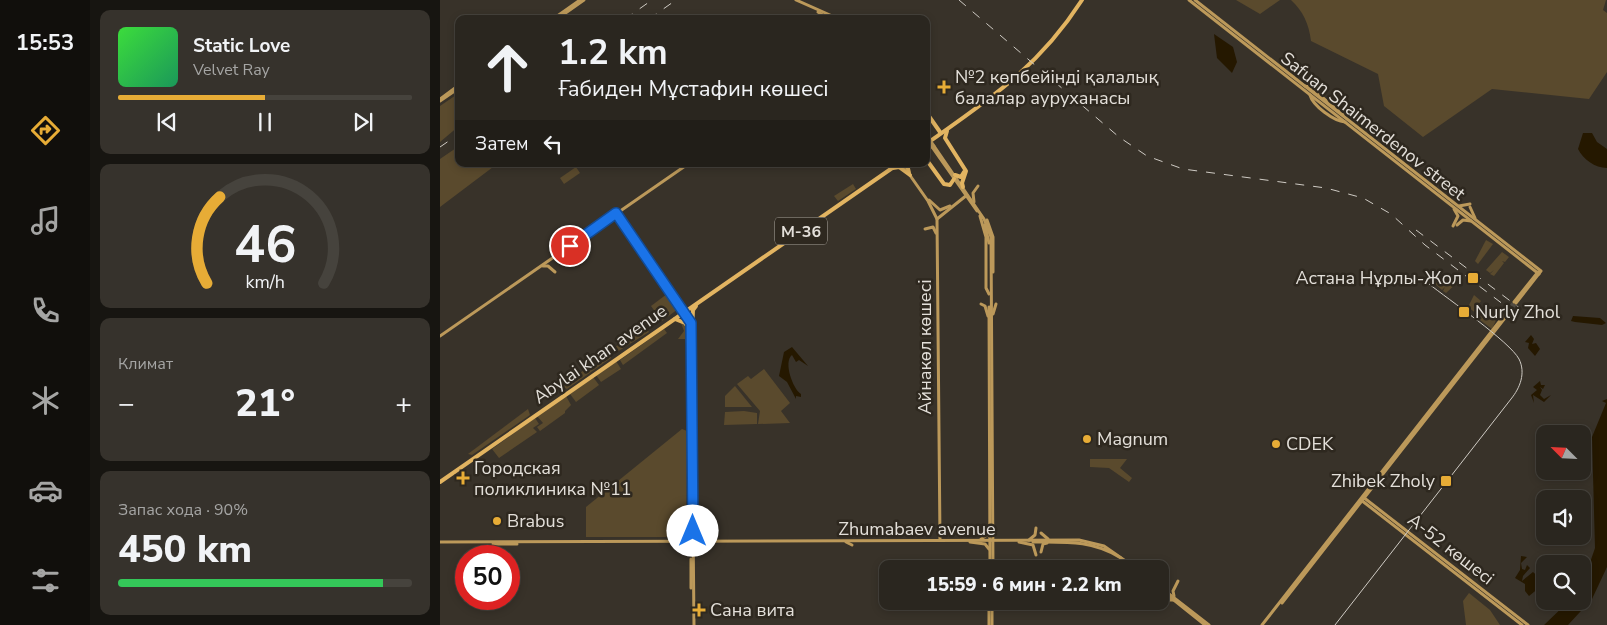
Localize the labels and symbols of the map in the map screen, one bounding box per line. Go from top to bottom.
street label: Safuan Shaimerdenov street [1276,46,1471,206]
place label: №2 көпбейінді қалалық балалар ауруханасы [955,65,1159,110]
marker: №2 көпбейінді қалалық балалар ауруханасы [937,80,951,94]
road number: M-36 [775,218,827,245]
pin [549,225,591,267]
place label: Астана Нұрлы-Жол [1296,266,1462,290]
marker: Астана Нұрлы-Жол [1466,271,1480,285]
street label: Айнакөл көшесі [913,280,937,415]
street label: Abylai khan avenue [528,299,672,409]
place label: Nurly Zhol [1475,300,1561,324]
marker: Nurly Zhol [1457,305,1471,319]
north arrow [1536,425,1591,480]
place label: Magnum [1097,427,1168,451]
place label: CDEK [1286,432,1334,456]
marker: Magnum [1081,433,1093,445]
marker: CDEK [1270,438,1282,450]
place label: Городская поликлиника №11 [474,456,632,501]
place label: Zhibek Zholy [1331,469,1436,493]
marker: Городская поликлиника №11 [456,471,470,485]
marker: Zhibek Zholy [1439,474,1453,488]
position arrow [666,504,718,556]
street label: А-52 көшесі [1403,508,1499,590]
place label: Brabus [507,509,564,533]
marker: Brabus [491,515,503,527]
street label: Zhumabaev avenue [838,517,996,541]
speed limit sign: 50 [455,545,520,610]
place label: Сана вита [710,598,795,622]
marker: Сана вита [692,603,706,617]

